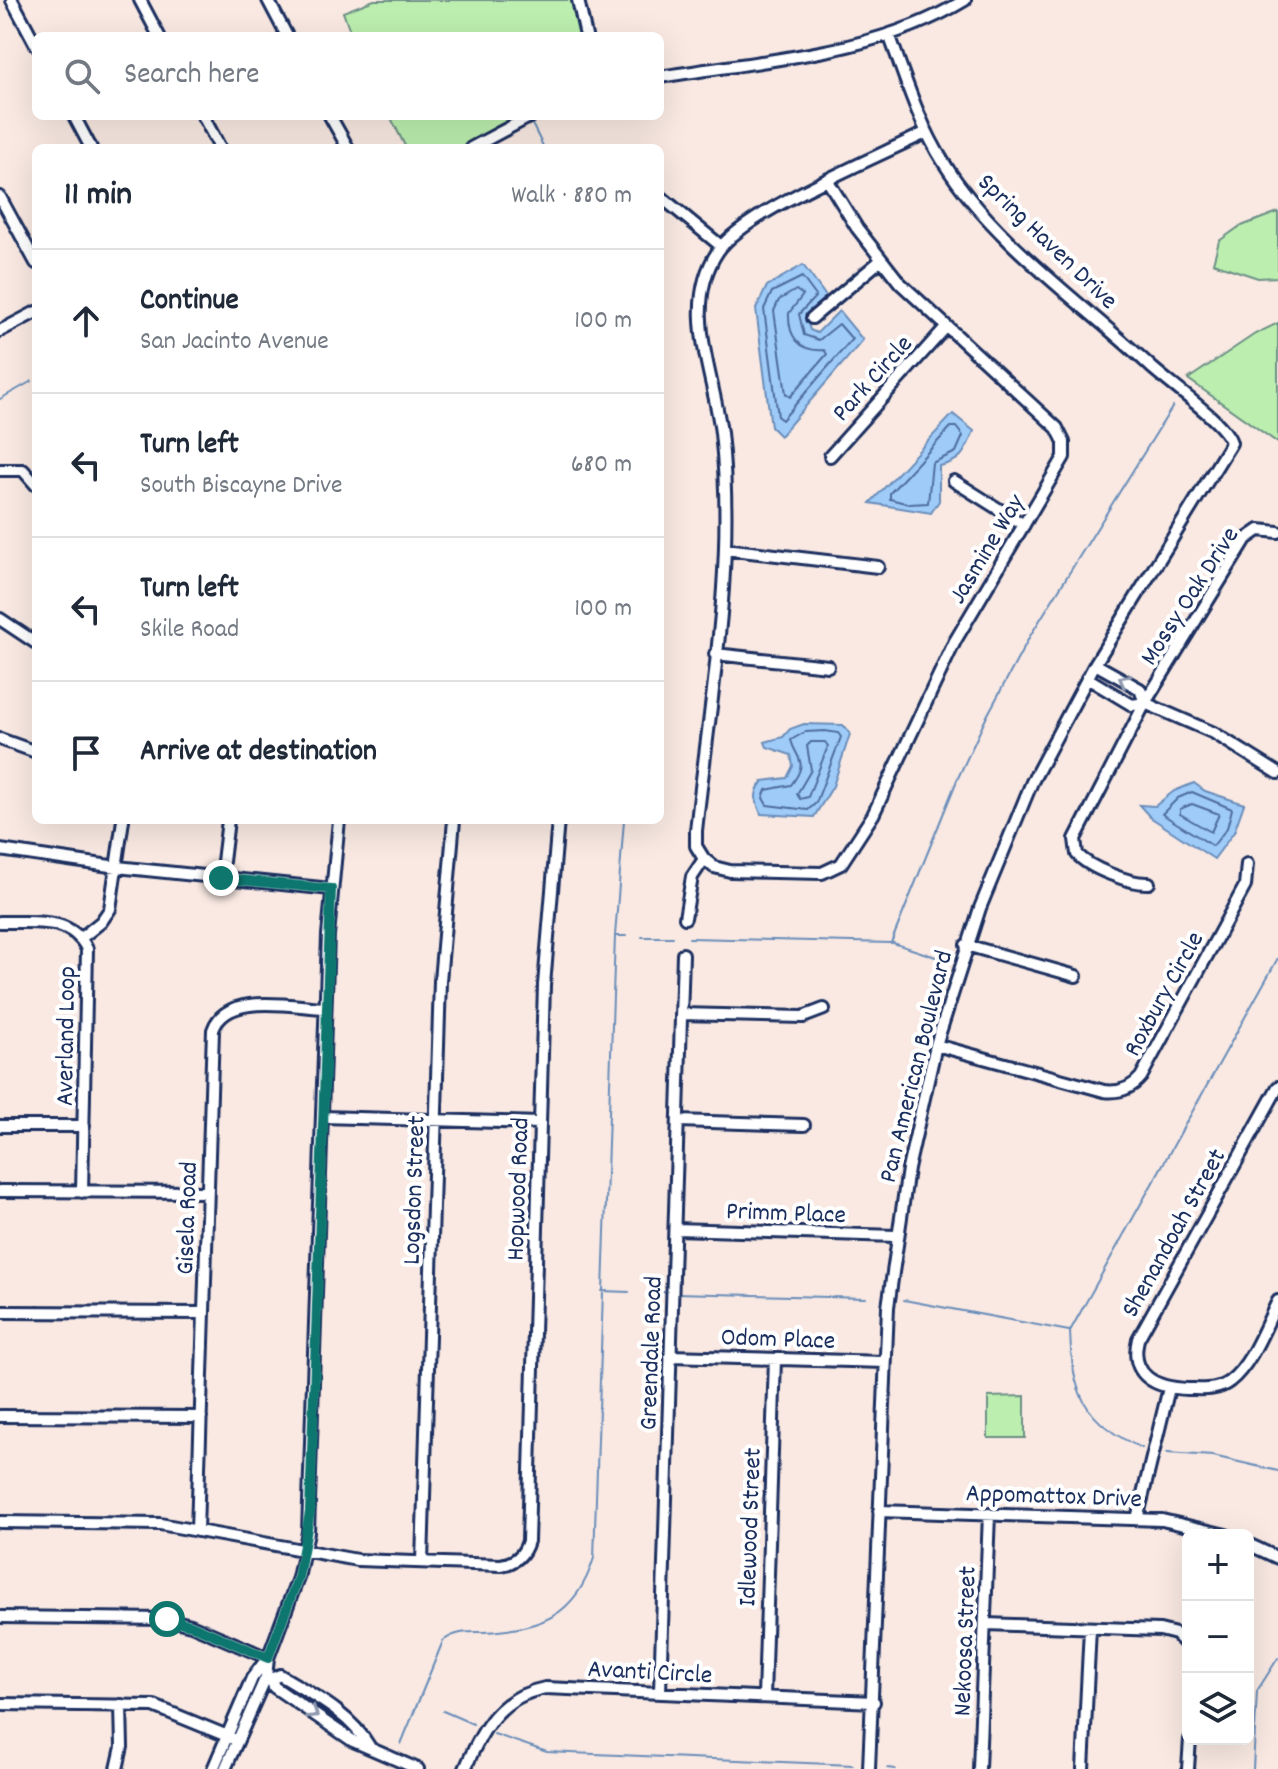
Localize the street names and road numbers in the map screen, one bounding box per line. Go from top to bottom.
street label: Spring Haven Drive [968,166,1125,319]
street label: Park Circle [825,328,923,431]
street label: Jasmine Way [941,487,1036,612]
street label: Mossy Oak Drive [1132,520,1250,674]
street label: Roxbury Circle [1115,925,1215,1064]
street label: Pan American Boulevard [871,947,964,1187]
street label: Averland Loop [48,966,87,1107]
street label: Logsdon Street [394,1114,437,1265]
street label: Hopwood Road [499,1117,540,1261]
street label: Shenandoah Street [1113,1142,1237,1325]
street label: Gisela Road [168,1161,209,1275]
street label: Primm Place [725,1194,846,1235]
street label: Greendale Road [631,1275,674,1431]
street label: Odom Place [720,1320,836,1361]
street label: Idlewood Street [730,1447,773,1607]
street label: Appomattox Drive [965,1476,1143,1519]
street label: Nekoosa Street [945,1565,988,1717]
street label: Avanti Circle [586,1652,713,1695]

